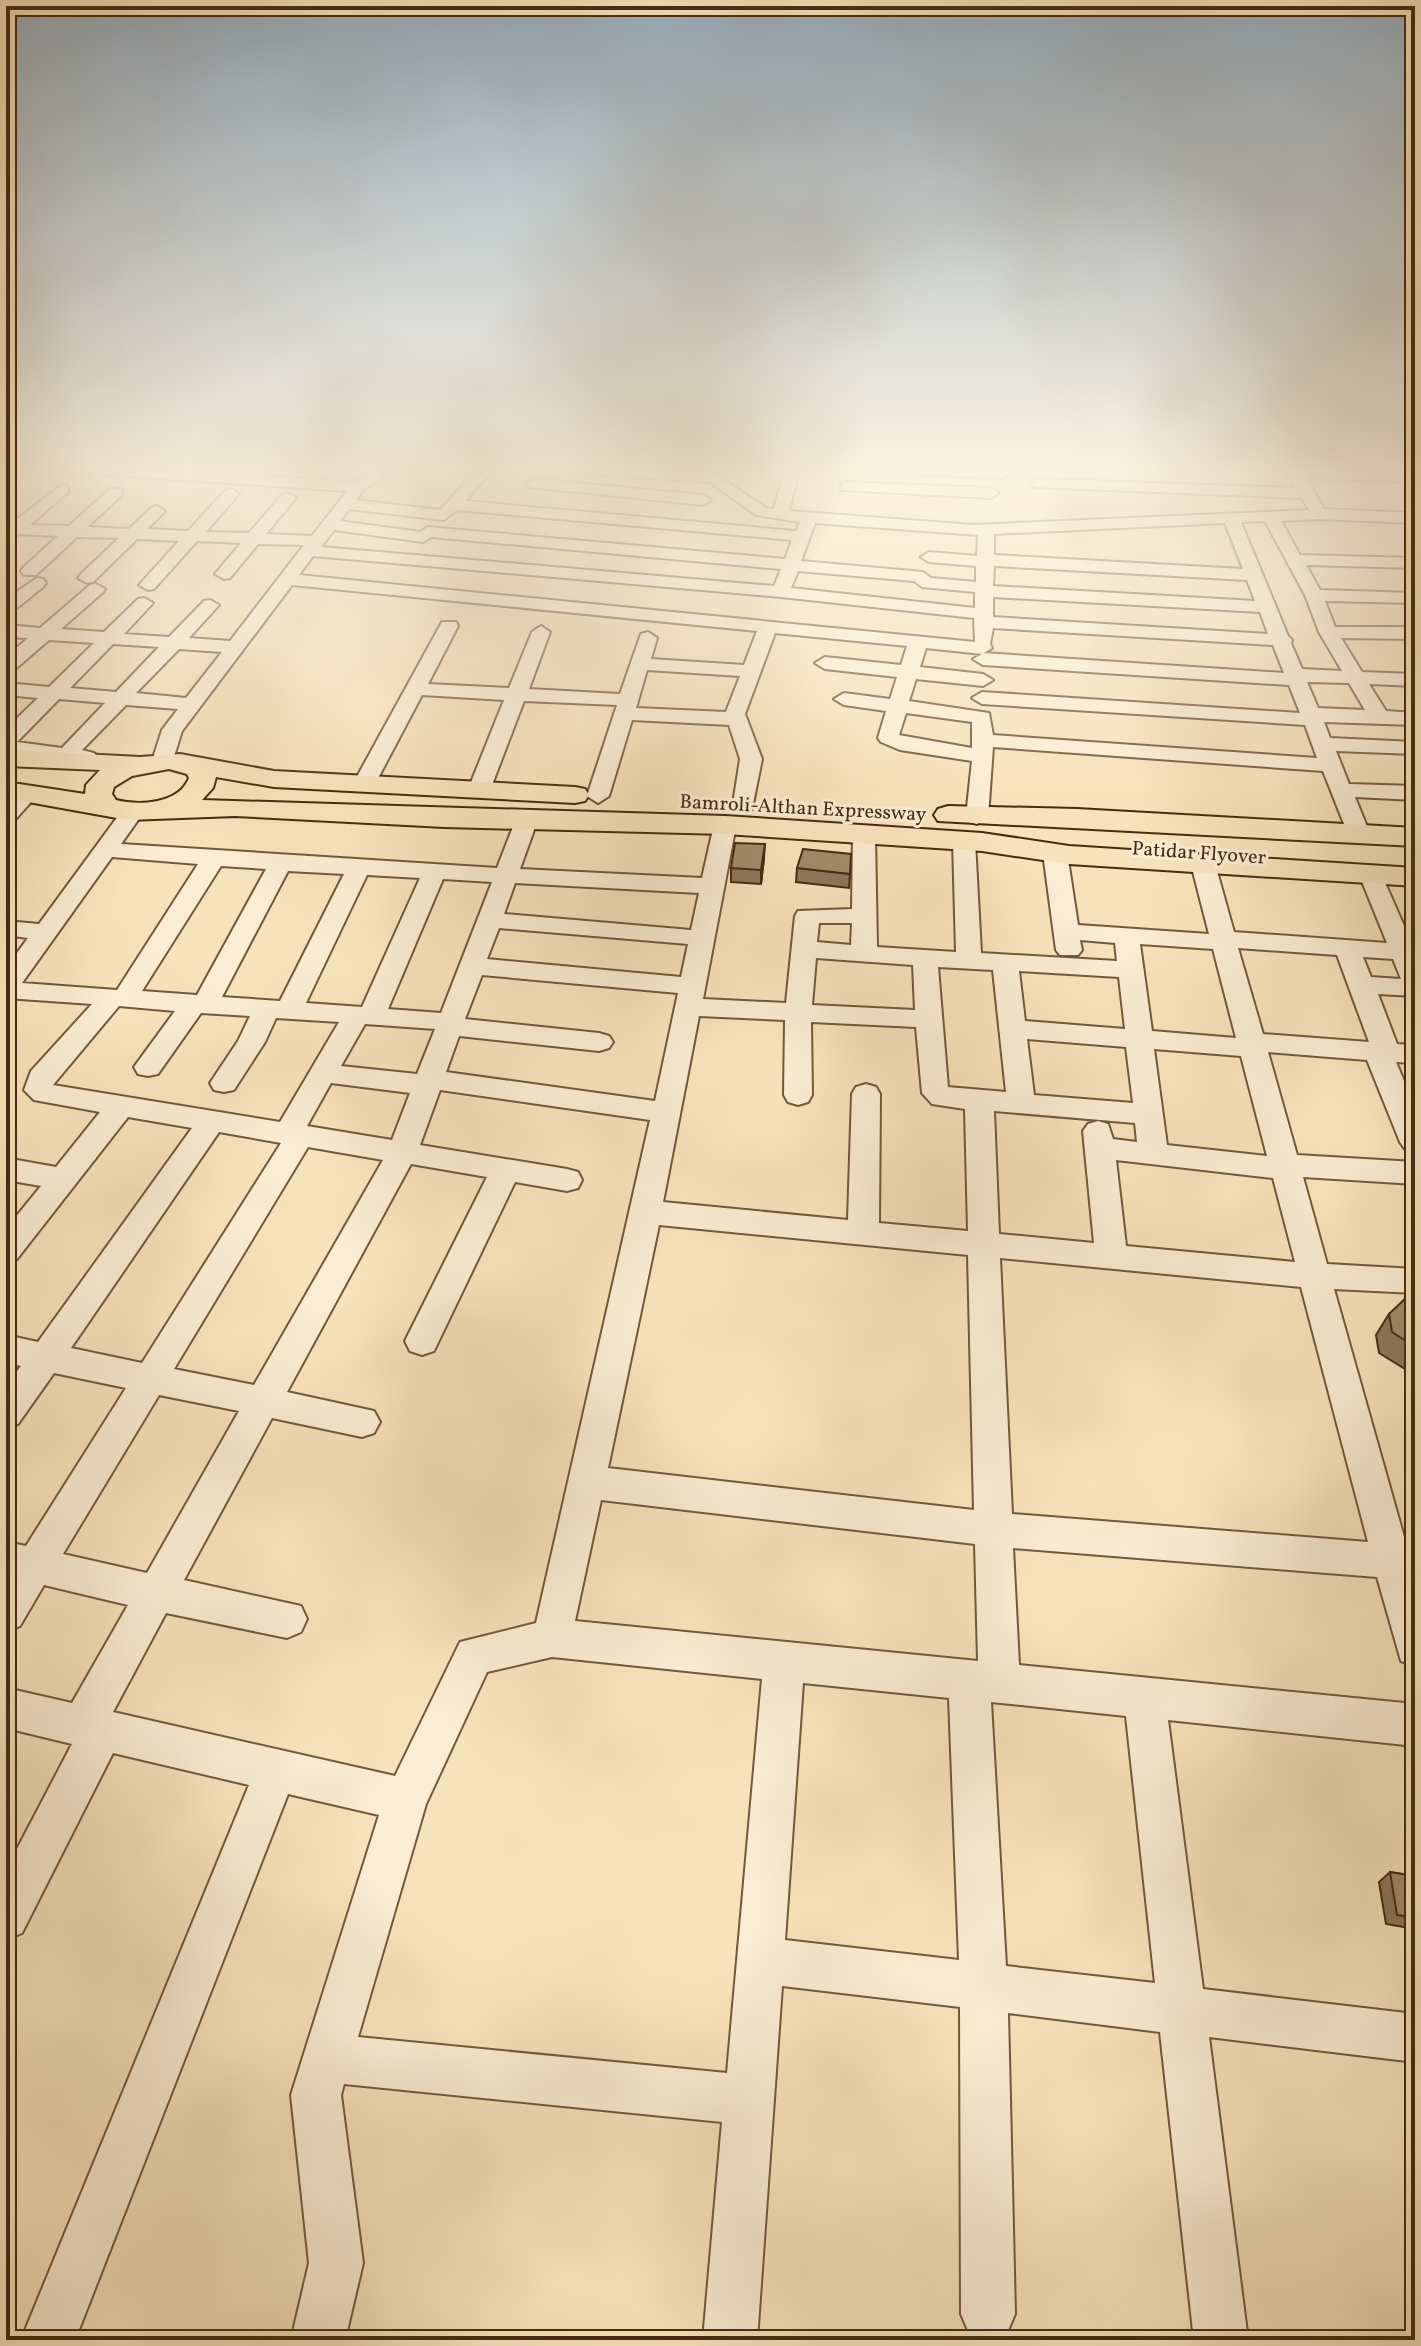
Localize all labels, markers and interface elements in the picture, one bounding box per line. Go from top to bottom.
street label: Bamroli-Althan Expressway [679,789,927,829]
street label: Patidar Flyover [1131,835,1267,873]

